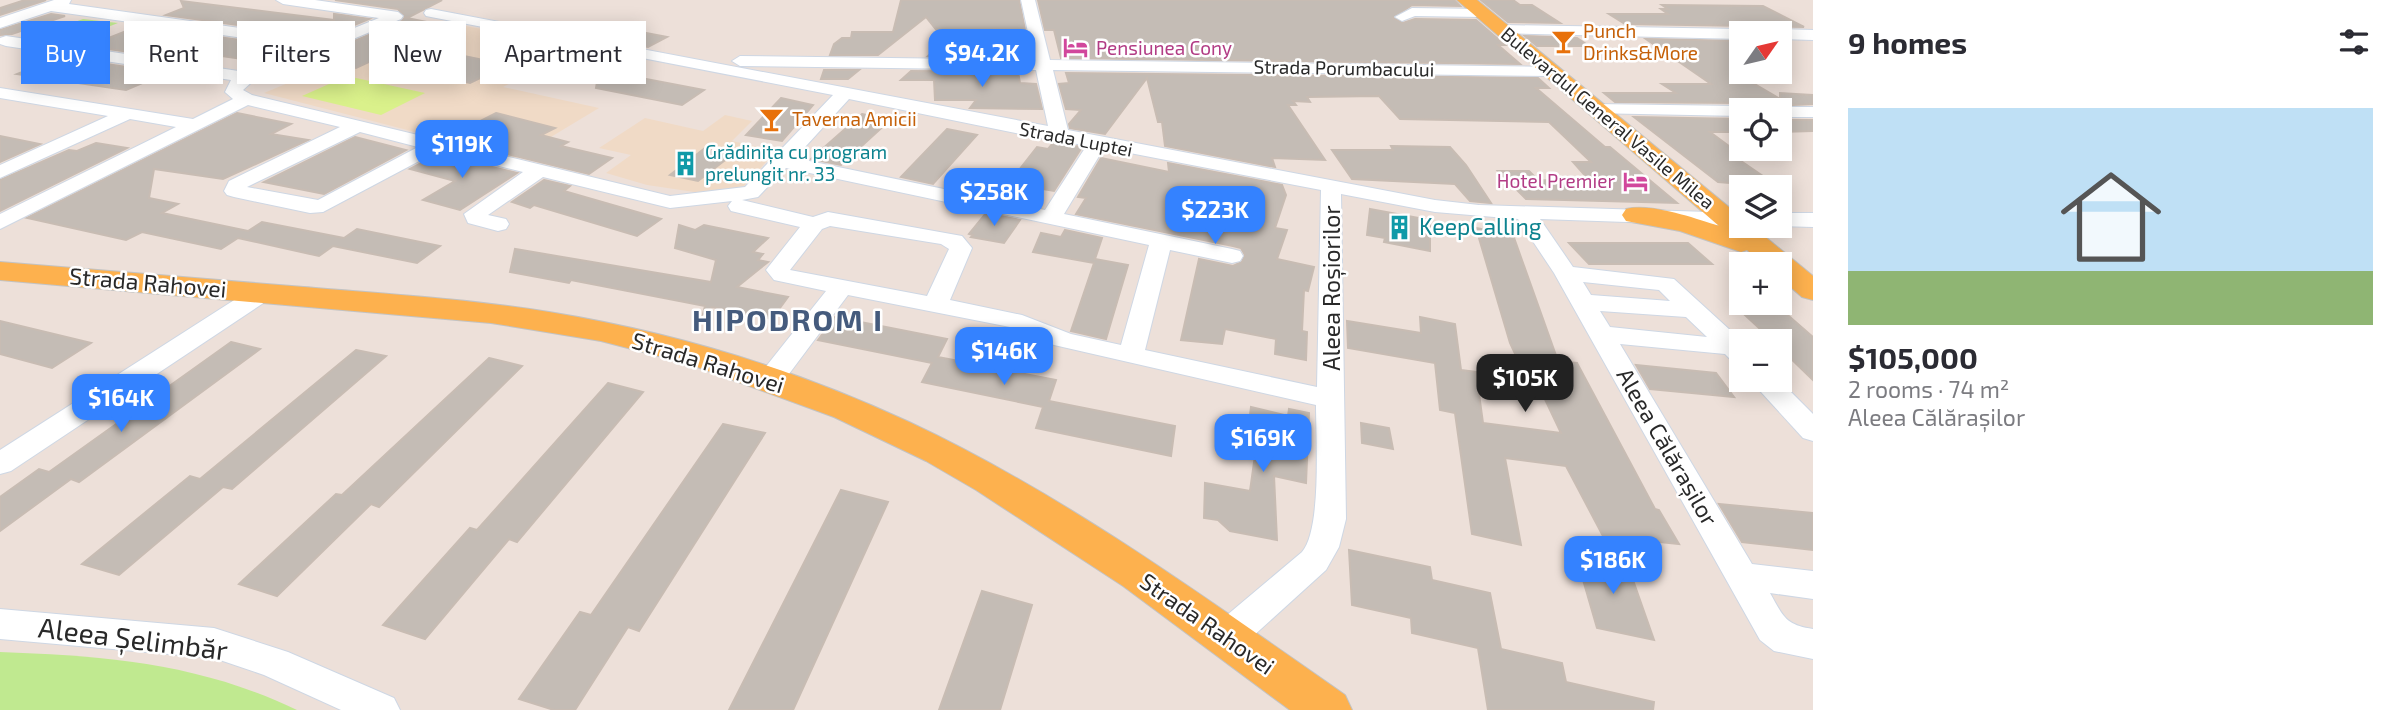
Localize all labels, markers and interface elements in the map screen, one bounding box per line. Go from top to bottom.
place label: Punch Drinks&More [1583,19,1698,64]
chip: Buy [21,21,110,84]
chip: Rent [124,21,223,84]
chip: Filters [237,21,355,84]
chip: New [369,21,466,84]
chip: Apartment [480,21,646,84]
north arrow [1729,21,1792,84]
map controls [1729,21,1792,392]
street label: Bulevardul General Vasile Milea [1497,22,1720,214]
icon: filters [2335,23,2373,61]
text: 9 homes [1848,24,1967,60]
bar icon: Punch Drinks&More [1549,28,1577,56]
pin: $94.2K [925,29,1039,89]
hotel icon: Pensiunea Cony [1062,34,1090,62]
place label: Pensiunea Cony [1096,36,1232,59]
text: $94.2K [944,38,1020,66]
street label: Strada Porumbacului [1253,54,1435,81]
button: locate [1729,98,1792,161]
bar icon: Taverna Amicii [758,105,786,133]
place label: Taverna Amicii [792,107,917,130]
street label: Strada Luptei [1017,116,1135,161]
pin: $119K [413,120,511,180]
text: $119K [431,129,493,157]
place label: Grădinița cu program prelungit nr. 33 [705,140,887,185]
building icon: Grădinița cu program prelungit nr. 33 [671,149,699,177]
icon: home [2048,154,2174,280]
hotel icon: Hotel Premier [1621,167,1649,195]
pin: $258K [945,168,1043,228]
place label: Hotel Premier [1497,169,1615,192]
button: layers [1729,175,1792,238]
text: $258K [960,177,1028,205]
pin: $223K [1166,187,1264,246]
text: $223K [1181,195,1249,223]
street label: Aleea Roșiorilor [1317,205,1347,371]
place label: KeepCalling [1419,212,1542,240]
building icon: KeepCalling [1385,213,1413,241]
button: + [1729,252,1792,315]
street label: Strada Rahovei [68,261,228,303]
district label: HIPODROM I [692,301,884,337]
street label: Strada Rahovei [629,326,788,398]
pin: $146K [955,328,1053,387]
button: − [1729,329,1792,392]
text: $146K [971,336,1037,364]
text: $105,000 [1848,339,1978,375]
pin: $105K [1476,354,1574,414]
text: $105K [1492,363,1558,391]
street label: Aleea Călărașilor [1610,363,1724,531]
pin: $164K [72,374,170,434]
text: 2 rooms · 74 m² [1848,375,2009,403]
text: $164K [88,383,154,411]
text: Aleea Călărașilor [1848,403,2025,431]
pin: $169K [1214,414,1312,474]
text: $169K [1231,423,1296,451]
pin: $186K [1564,536,1662,596]
text: $186K [1580,545,1646,573]
street label: Strada Rahovei [1135,567,1280,680]
street label: Aleea Șelimbăr [36,610,230,668]

